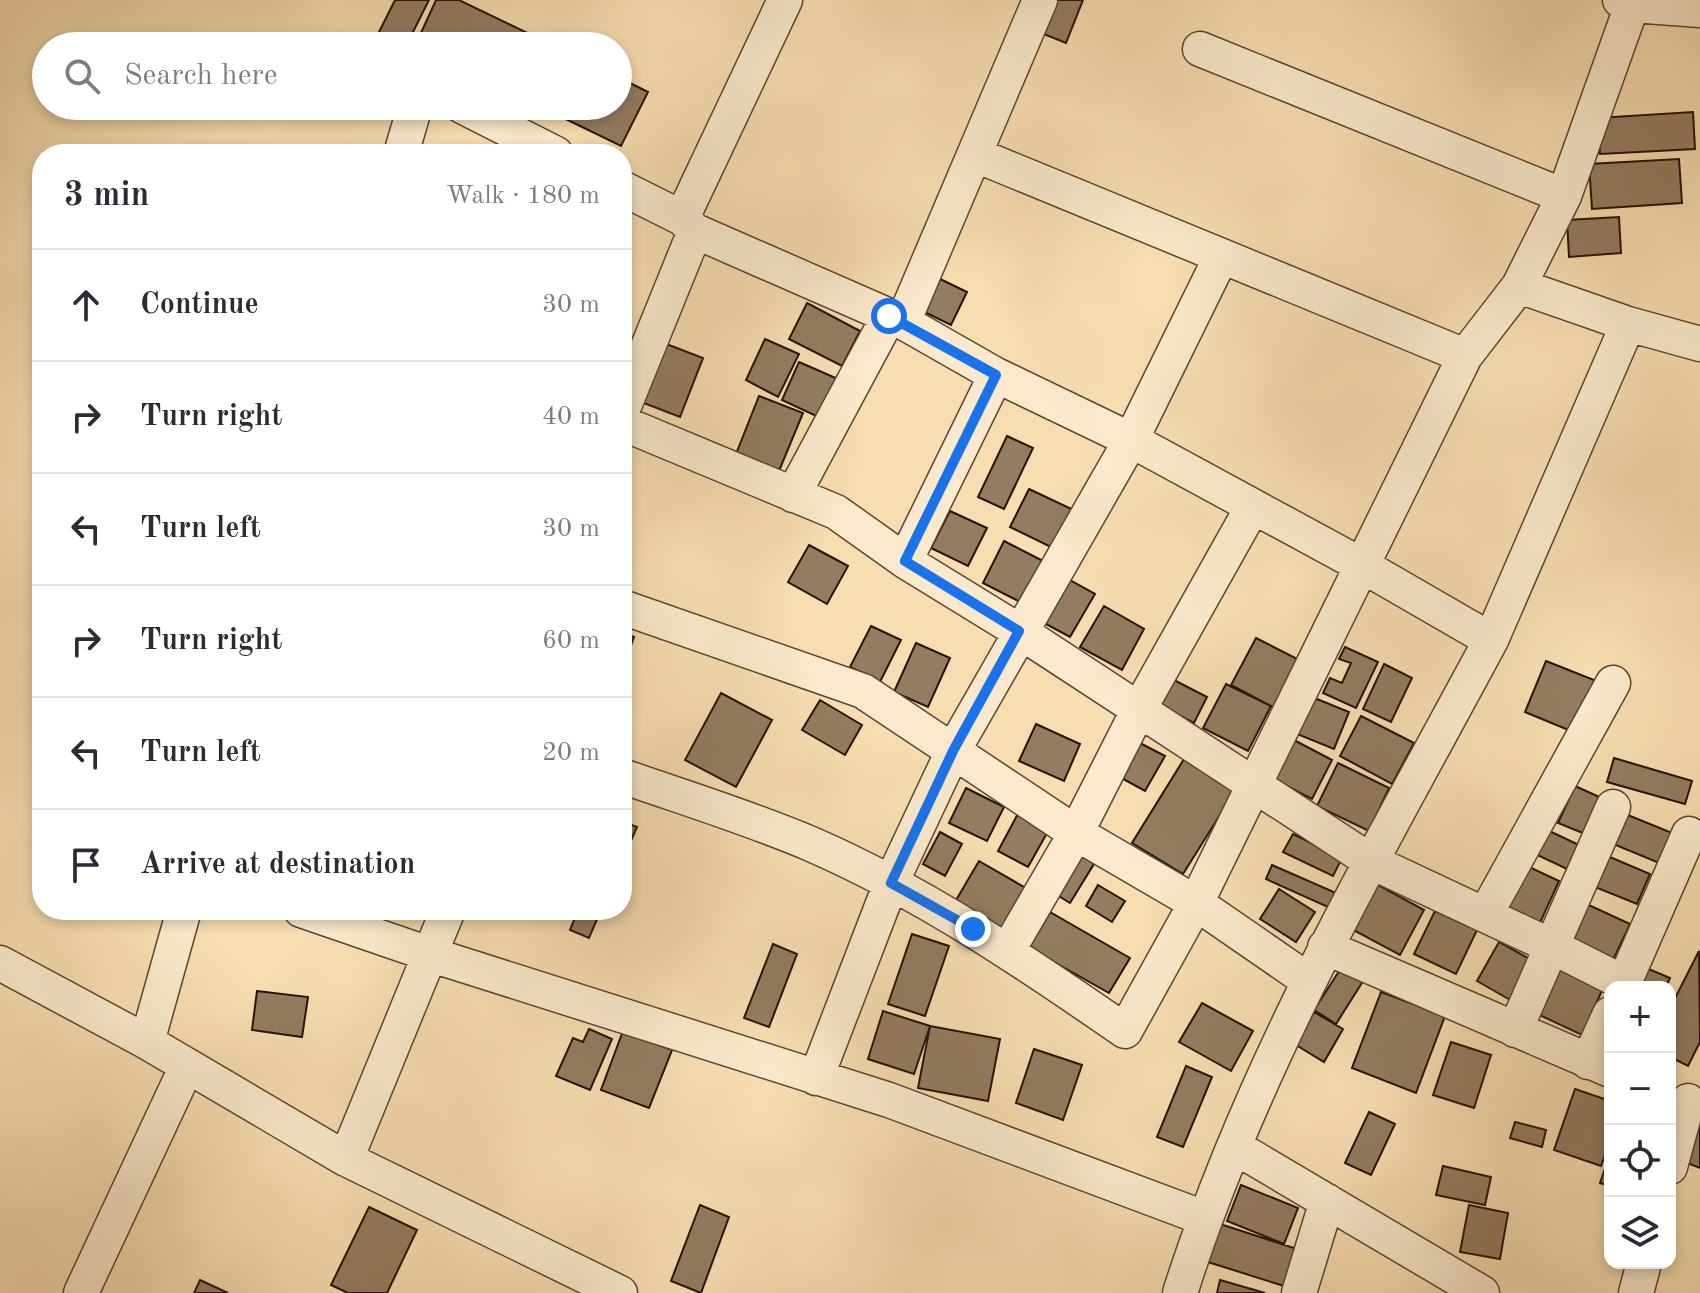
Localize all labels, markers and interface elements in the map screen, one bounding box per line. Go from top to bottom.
search box [32,32,632,120]
icon: search [60,54,104,98]
text: Search here [124,61,278,91]
text: 3 min [64,179,149,213]
text: Walk · 180 m [446,183,600,209]
icon: ahead [64,283,108,327]
text: Continue [140,290,259,320]
text: 30 m [542,292,600,318]
route start [871,298,907,334]
icon: right [64,395,108,439]
text: Turn right [140,402,282,432]
text: 40 m [542,404,600,430]
icon: left [64,507,108,551]
text: Turn left [140,514,261,544]
text: 30 m [542,516,600,542]
icon: right [64,619,108,663]
text: Turn right [140,626,282,656]
text: 60 m [542,628,600,654]
icon: left [64,731,108,775]
text: Turn left [140,738,261,768]
text: 20 m [542,740,600,766]
icon: arrive [64,843,108,887]
text: Arrive at destination [140,850,415,880]
route end [955,911,991,947]
map controls [1604,981,1676,1269]
button: + [1604,981,1676,1053]
button: − [1604,1053,1676,1125]
button: locate [1604,1125,1676,1197]
button: layers [1604,1197,1676,1269]

